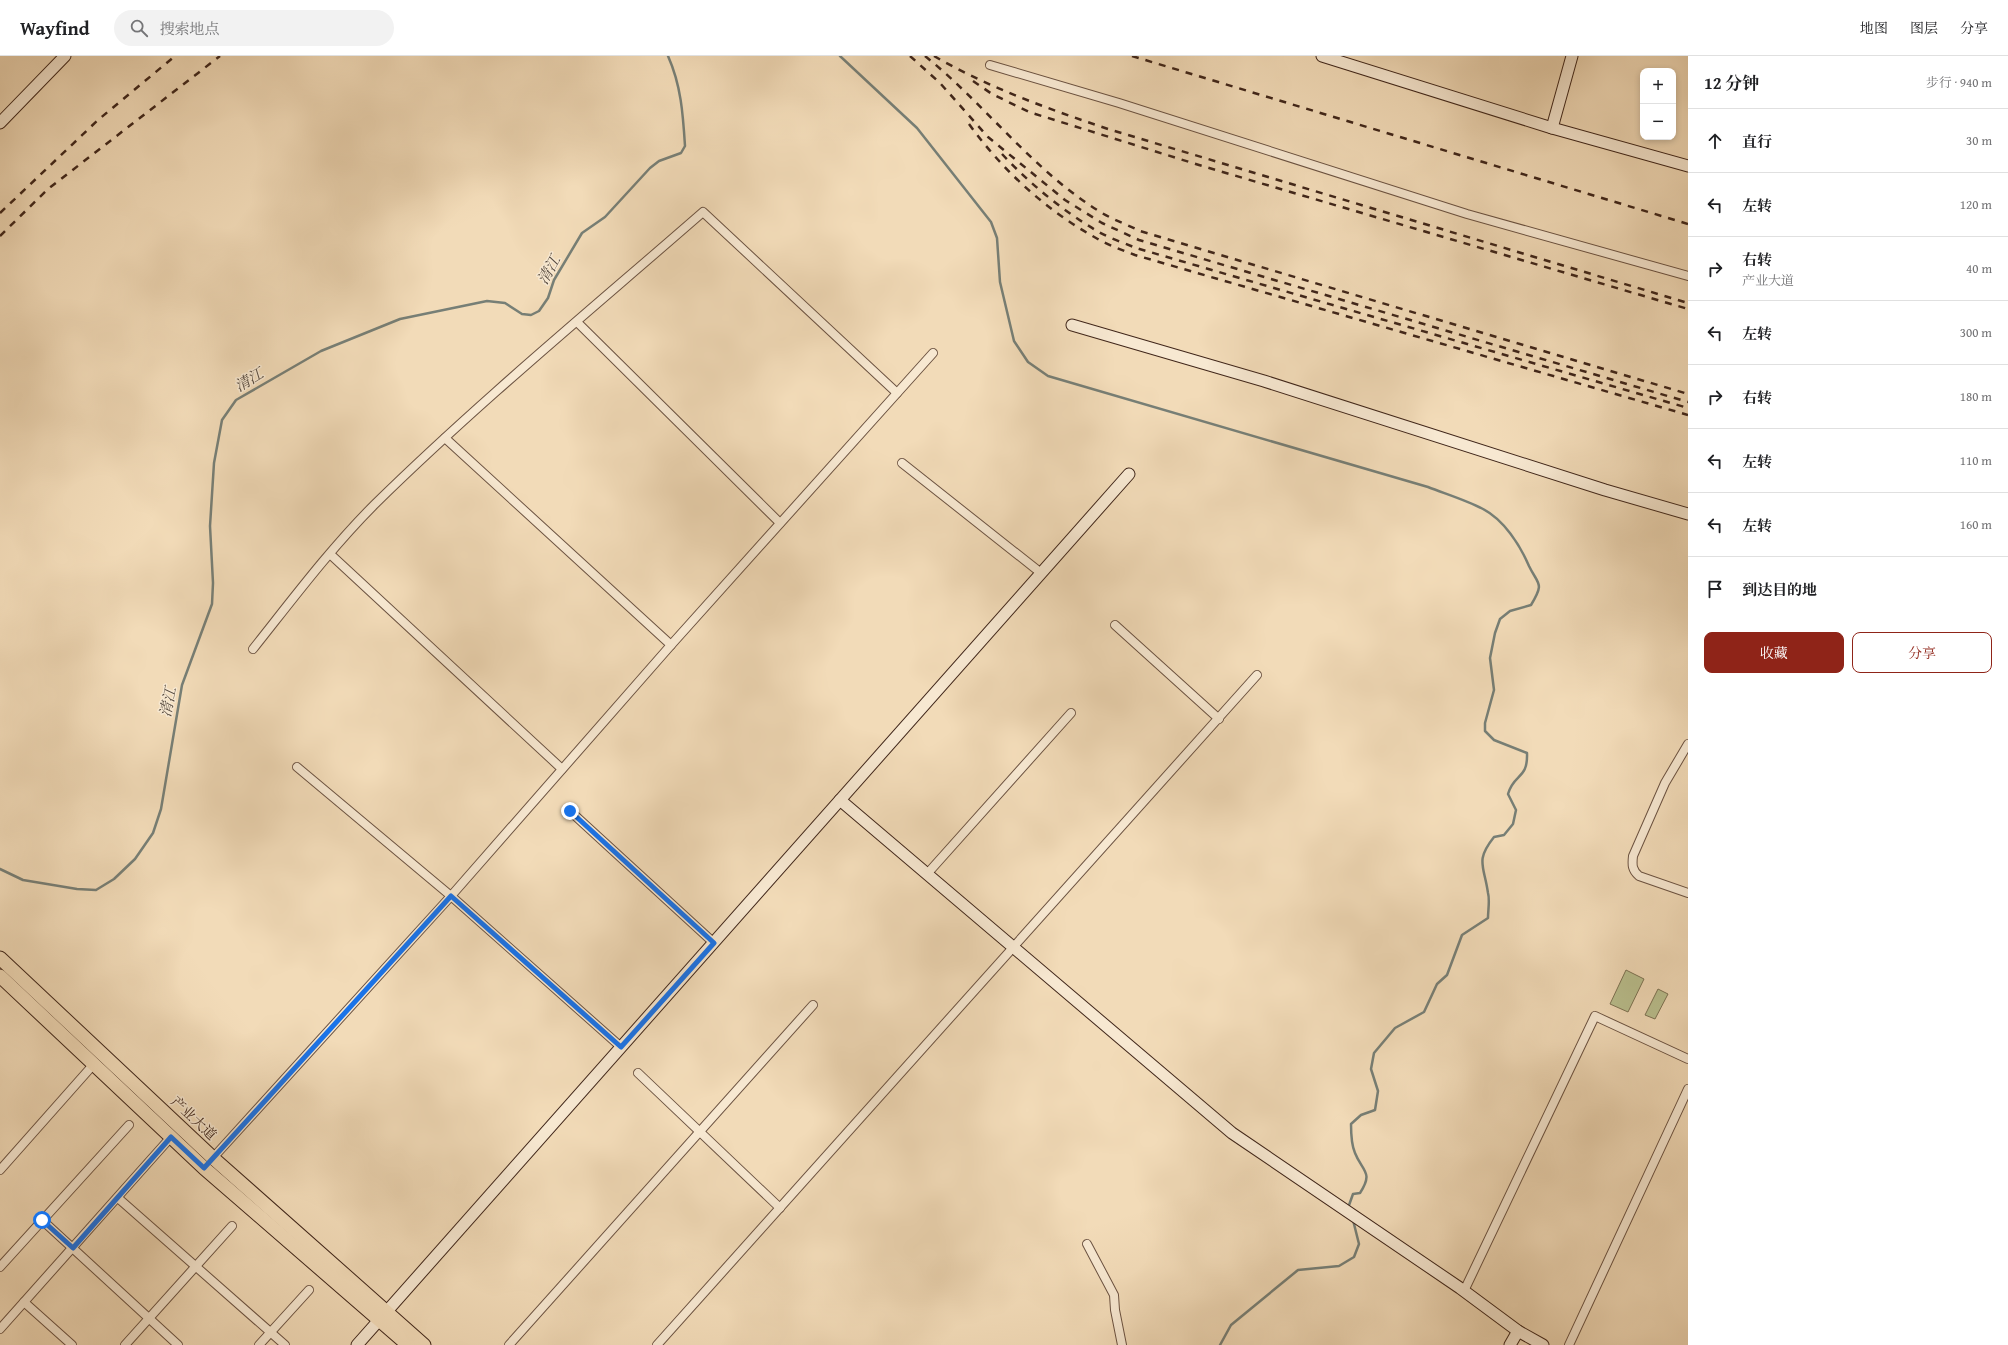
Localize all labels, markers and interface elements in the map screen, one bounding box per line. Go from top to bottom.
search box [114,10,394,46]
text: Wayfind [20,14,90,42]
icon: search [128,17,150,39]
text: 搜索地点 [160,18,220,39]
text: 地图 [1860,18,1888,38]
text: 图层 [1910,18,1938,38]
text: 分享 [1960,18,1988,38]
map controls [1640,68,1676,140]
button: + [1640,68,1676,104]
text: 12 分钟 [1704,70,1759,95]
text: 步行 · 940 m [1926,73,1992,92]
button: − [1640,104,1676,140]
icon: ahead [1704,130,1726,152]
text: 直行 [1742,131,1772,152]
text: 30 m [1966,131,1992,150]
icon: left [1704,194,1726,216]
text: 左转 [1742,195,1772,216]
text: 120 m [1960,195,1992,214]
text: 右转 [1742,249,1772,270]
water label: 清江 [532,250,566,288]
icon: right [1704,258,1726,280]
text: 40 m [1966,259,1992,278]
text: 产业大道 [1742,271,1794,290]
icon: left [1704,322,1726,344]
text: 左转 [1742,323,1772,344]
text: 300 m [1960,323,1992,342]
water label: 清江 [230,362,269,396]
icon: right [1704,386,1726,408]
text: 右转 [1742,387,1772,408]
text: 180 m [1960,387,1992,406]
icon: left [1704,450,1726,472]
text: 左转 [1742,451,1772,472]
text: 110 m [1960,451,1992,470]
icon: left [1704,514,1726,536]
text: 左转 [1742,515,1772,536]
text: 160 m [1960,515,1992,534]
icon: arrive [1704,578,1726,600]
text: 到达目的地 [1742,579,1817,600]
button: 收藏 [1704,632,1844,673]
button: 分享 [1852,632,1992,673]
water label: 清江 [154,683,181,719]
route end [561,802,579,820]
street label: 产业大道 [167,1092,221,1144]
route start [33,1211,51,1229]

